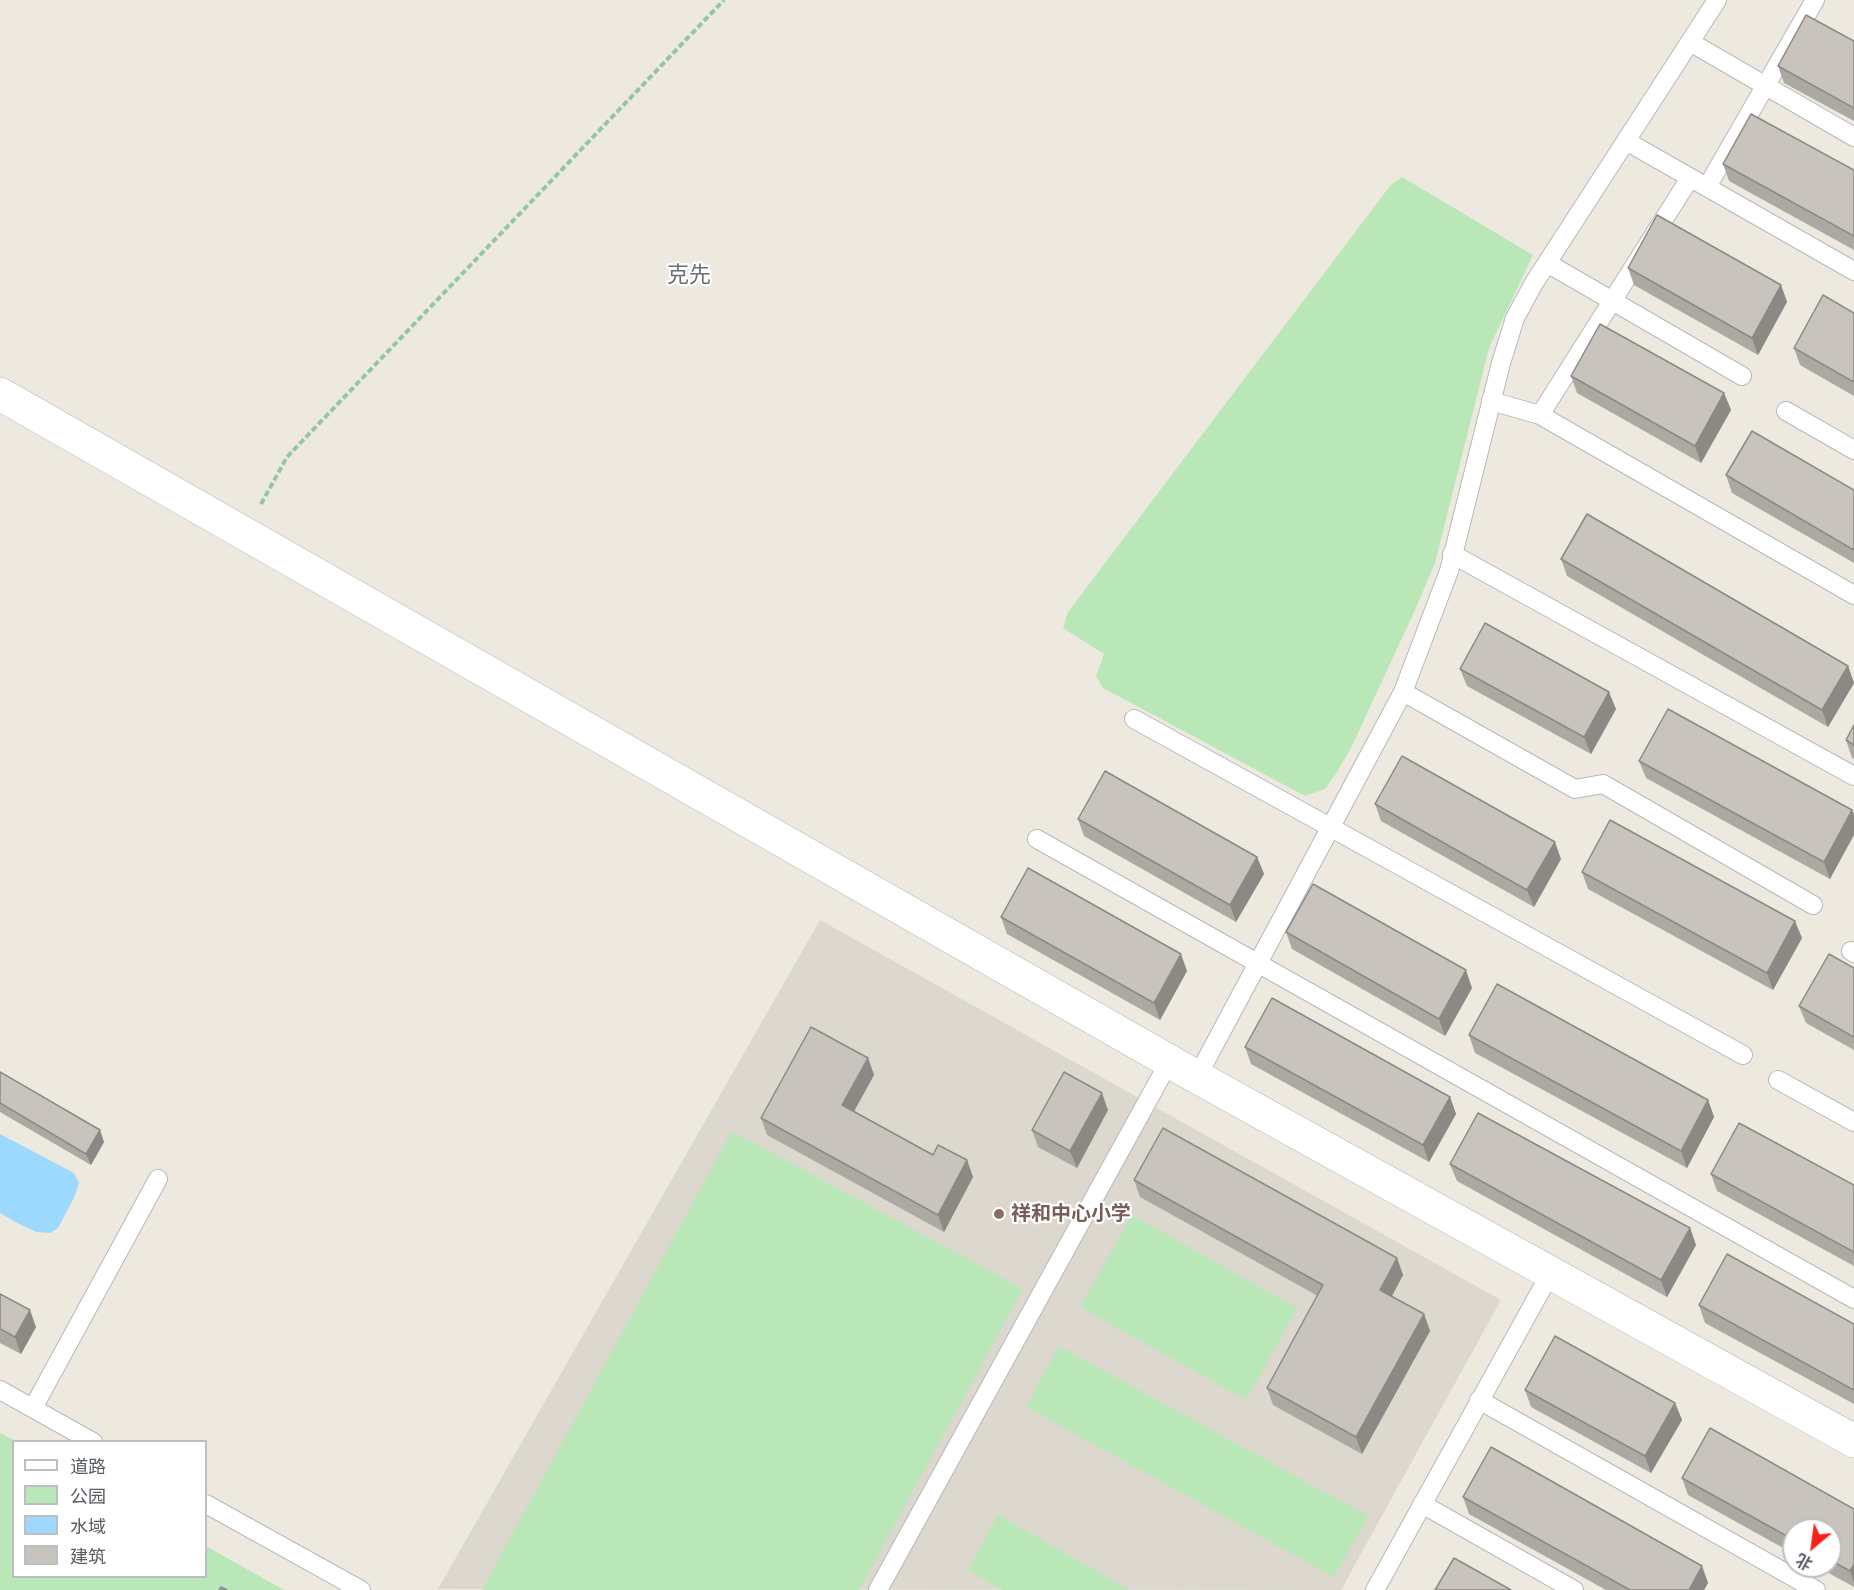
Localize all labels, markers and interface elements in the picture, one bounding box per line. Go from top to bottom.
district label: 克先 [667,263,711,289]
place label: 祥和中心小学 [1011,1202,1131,1226]
marker: 祥和中心小学 [992,1207,1006,1221]
legend [12,1440,207,1578]
text: 道路 [70,1455,106,1478]
text: 公园 [70,1485,106,1508]
text: 水域 [70,1515,106,1538]
north arrow [1782,1518,1842,1578]
text: 建筑 [70,1545,106,1568]
text: 北 [1792,1549,1816,1575]

